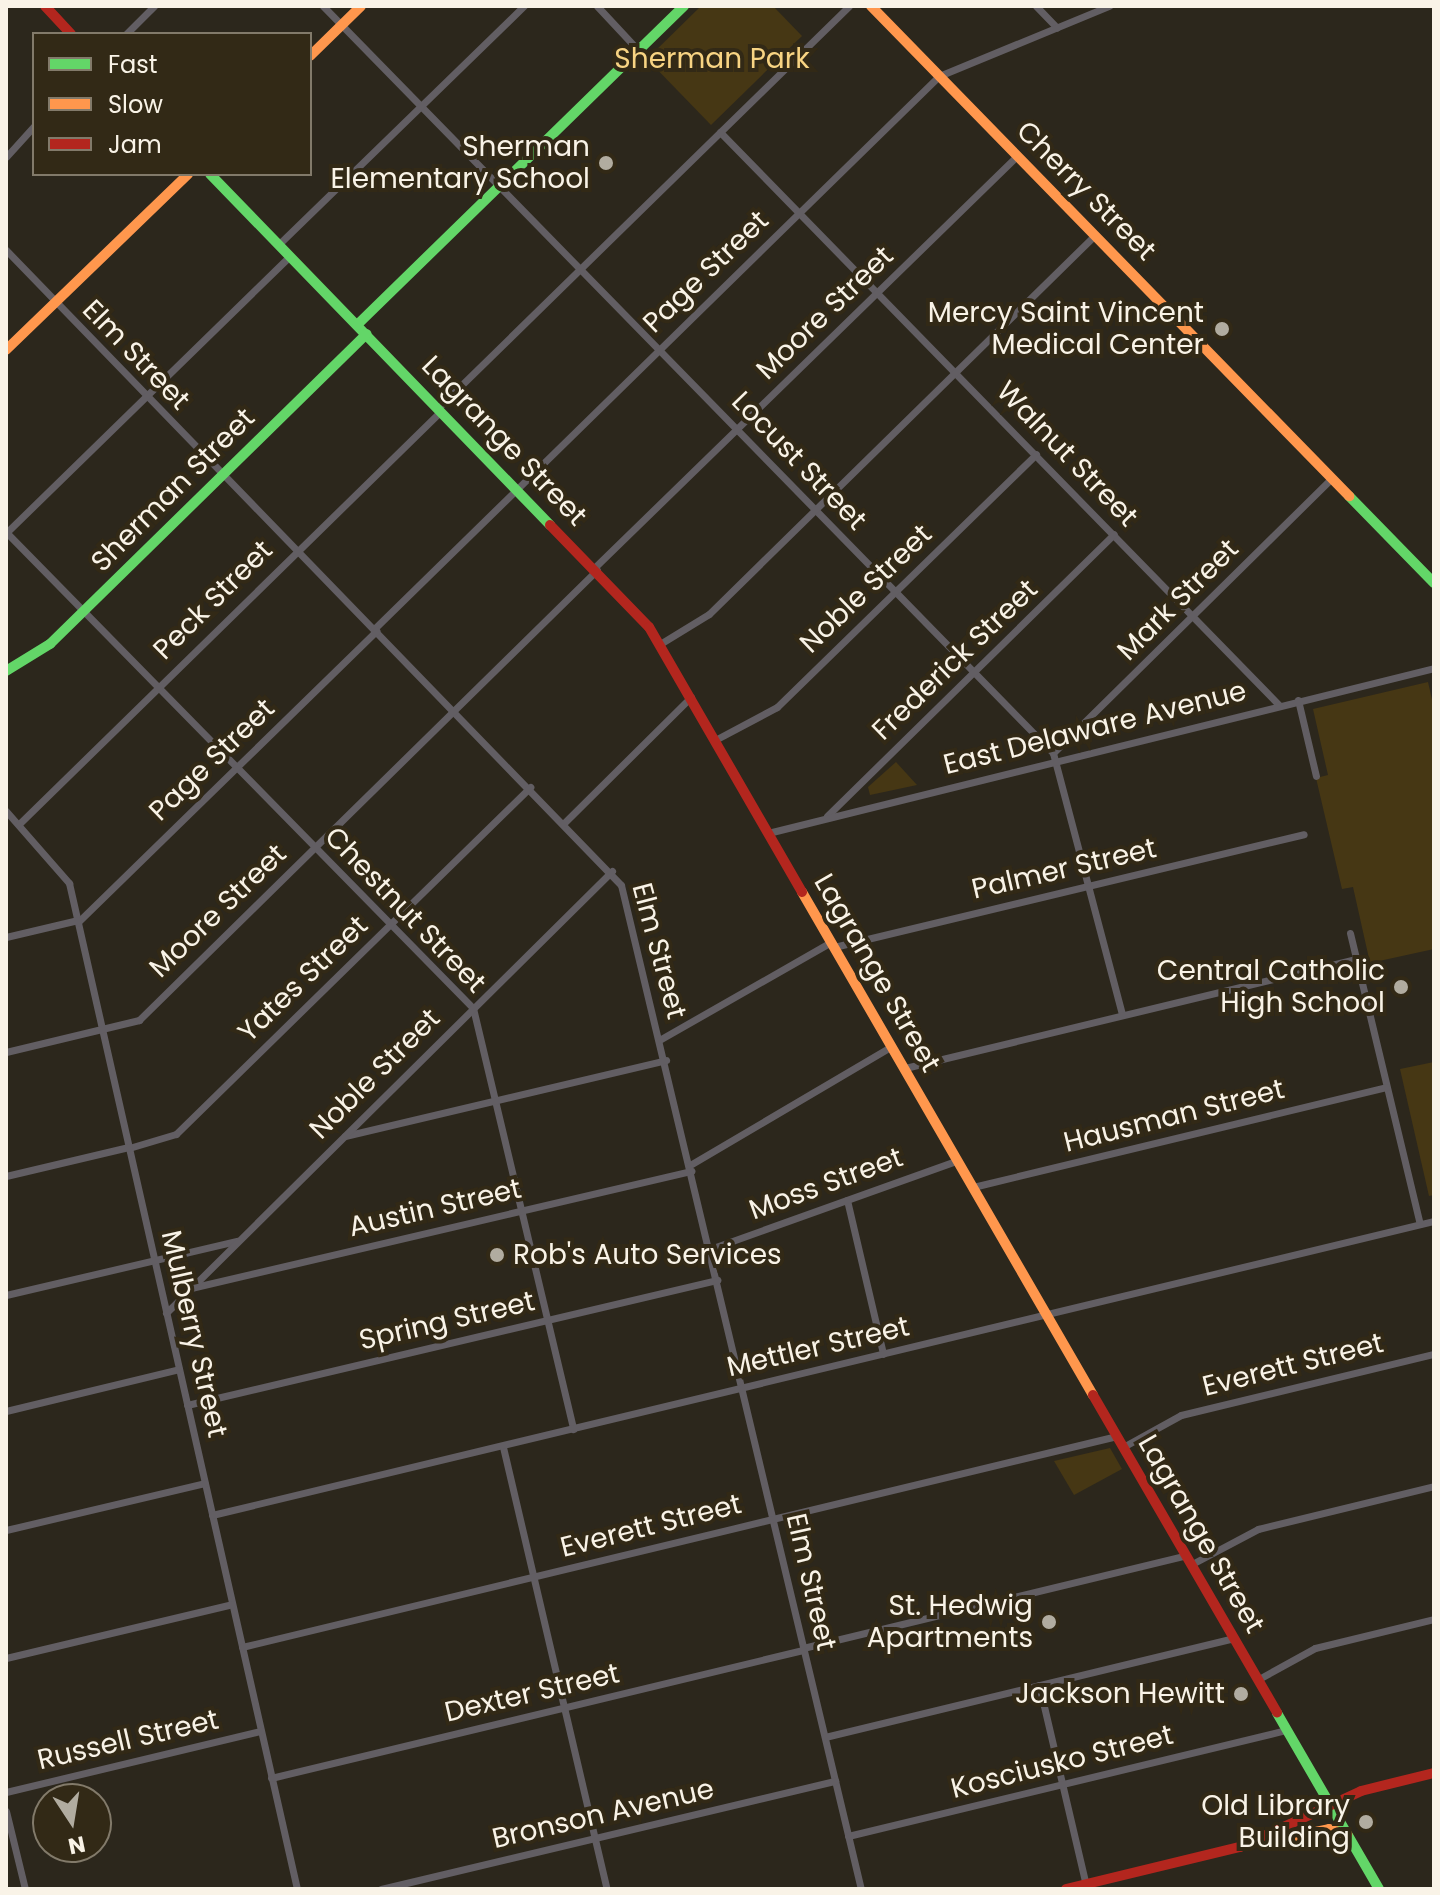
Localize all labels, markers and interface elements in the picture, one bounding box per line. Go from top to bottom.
legend [32,32,312,176]
park label: Sherman Park [614,42,810,76]
text: Fast [108,48,158,81]
text: Slow [108,88,163,121]
street label: Cherry Street [1009,114,1163,268]
text: Jam [108,128,162,161]
place label: Sherman Elementary School [330,130,590,196]
marker: Sherman Elementary School [597,154,615,172]
street label: Page Street [636,204,776,340]
street label: Moore Street [750,239,900,387]
street label: Elm Street [75,293,197,417]
place label: Mercy Saint Vincent Medical Center [928,296,1204,362]
marker: Mercy Saint Vincent Medical Center [1211,318,1233,340]
street label: Lagrange Street [414,349,594,533]
street label: Walnut Street [989,374,1145,534]
street label: Locust Street [725,385,873,537]
street label: Sherman Street [84,401,262,579]
street label: Noble Street [793,518,939,660]
street label: Mark Street [1110,532,1246,668]
street label: Peck Street [147,534,279,666]
street label: Frederick Street [865,573,1045,747]
street label: East Delaware Avenue [940,674,1250,782]
street label: Page Street [142,692,282,828]
street label: Chestnut Street [317,820,493,1000]
street label: Palmer Street [969,831,1159,907]
street label: Moore Street [143,837,293,985]
street label: Lagrange Street [807,868,947,1078]
street label: Elm Street [625,879,693,1023]
street label: Yates Street [231,909,375,1049]
place label: Central Catholic High School [1157,954,1385,1020]
marker: Central Catholic High School [1392,978,1410,996]
street label: Noble Street [303,1002,447,1146]
street label: Hausman Street [1060,1072,1288,1160]
street label: Moss Street [745,1141,907,1227]
street label: Austin Street [346,1172,524,1244]
street label: Mulberry Street [154,1227,234,1441]
place label: Rob's Auto Services [513,1238,782,1272]
marker: Rob's Auto Services [488,1246,506,1264]
street label: Spring Street [356,1284,538,1358]
street label: Mettler Street [724,1310,912,1384]
street label: Everett Street [1199,1326,1387,1404]
street label: Lagrange Street [1131,1429,1271,1639]
street label: Everett Street [557,1487,745,1565]
street label: Elm Street [779,1510,843,1654]
place label: St. Hedwig Apartments [867,1589,1033,1655]
marker: St. Hedwig Apartments [1040,1613,1058,1631]
street label: Dexter Street [441,1657,623,1729]
place label: Jackson Hewitt [1015,1677,1225,1711]
marker: Jackson Hewitt [1232,1685,1250,1703]
street label: Russell Street [34,1703,222,1777]
street label: Kosciusko Street [948,1718,1176,1806]
street label: Bronson Avenue [489,1772,717,1856]
north arrow [32,1783,112,1863]
place label: Old Library Building [1201,1789,1350,1855]
marker: Old Library Building [1357,1813,1375,1831]
text: N [65,1828,88,1862]

